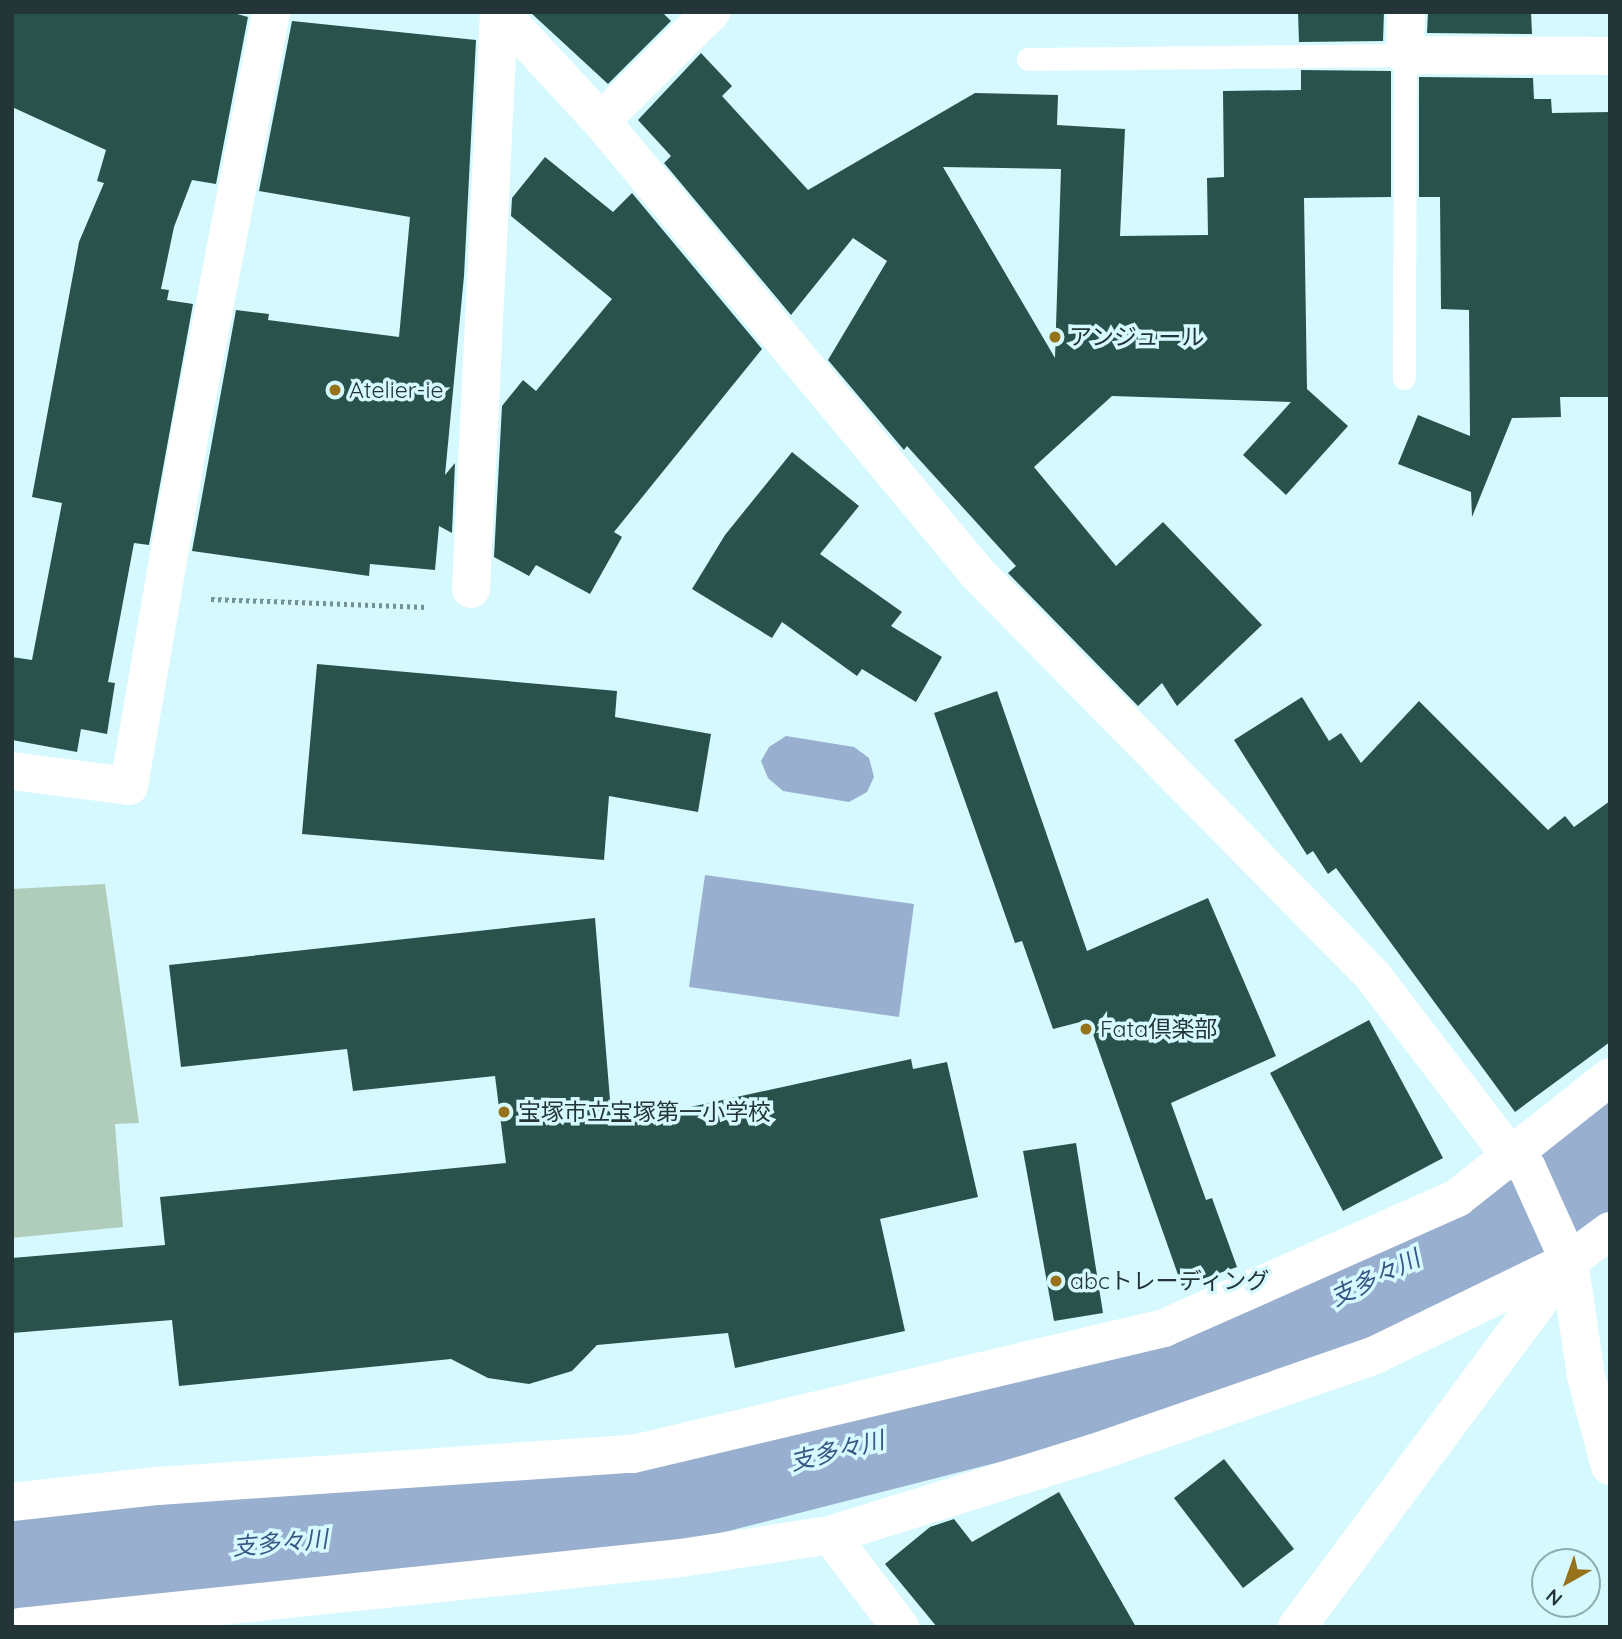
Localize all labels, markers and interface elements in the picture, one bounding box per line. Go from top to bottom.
place label: アンジュール [1069,323,1207,351]
marker: アンジュール [1047,329,1063,345]
place label: Atelier-ie [349,376,443,404]
marker: Atelier-ie [327,382,343,398]
place label: Fata倶楽部 [1100,1015,1217,1043]
marker: Fata倶楽部 [1078,1021,1094,1037]
place label: 宝塚市立宝塚第一小学校 [518,1098,771,1126]
marker: 宝塚市立宝塚第一小学校 [496,1104,512,1120]
water label: 支多々川 [1326,1244,1424,1312]
place label: abcトレーディング [1070,1267,1271,1295]
marker: abcトレーディング [1048,1273,1064,1289]
water label: 支多々川 [787,1425,887,1477]
water label: 支多々川 [231,1524,329,1562]
north arrow [1531,1548,1601,1618]
text: N [1541,1584,1567,1611]

